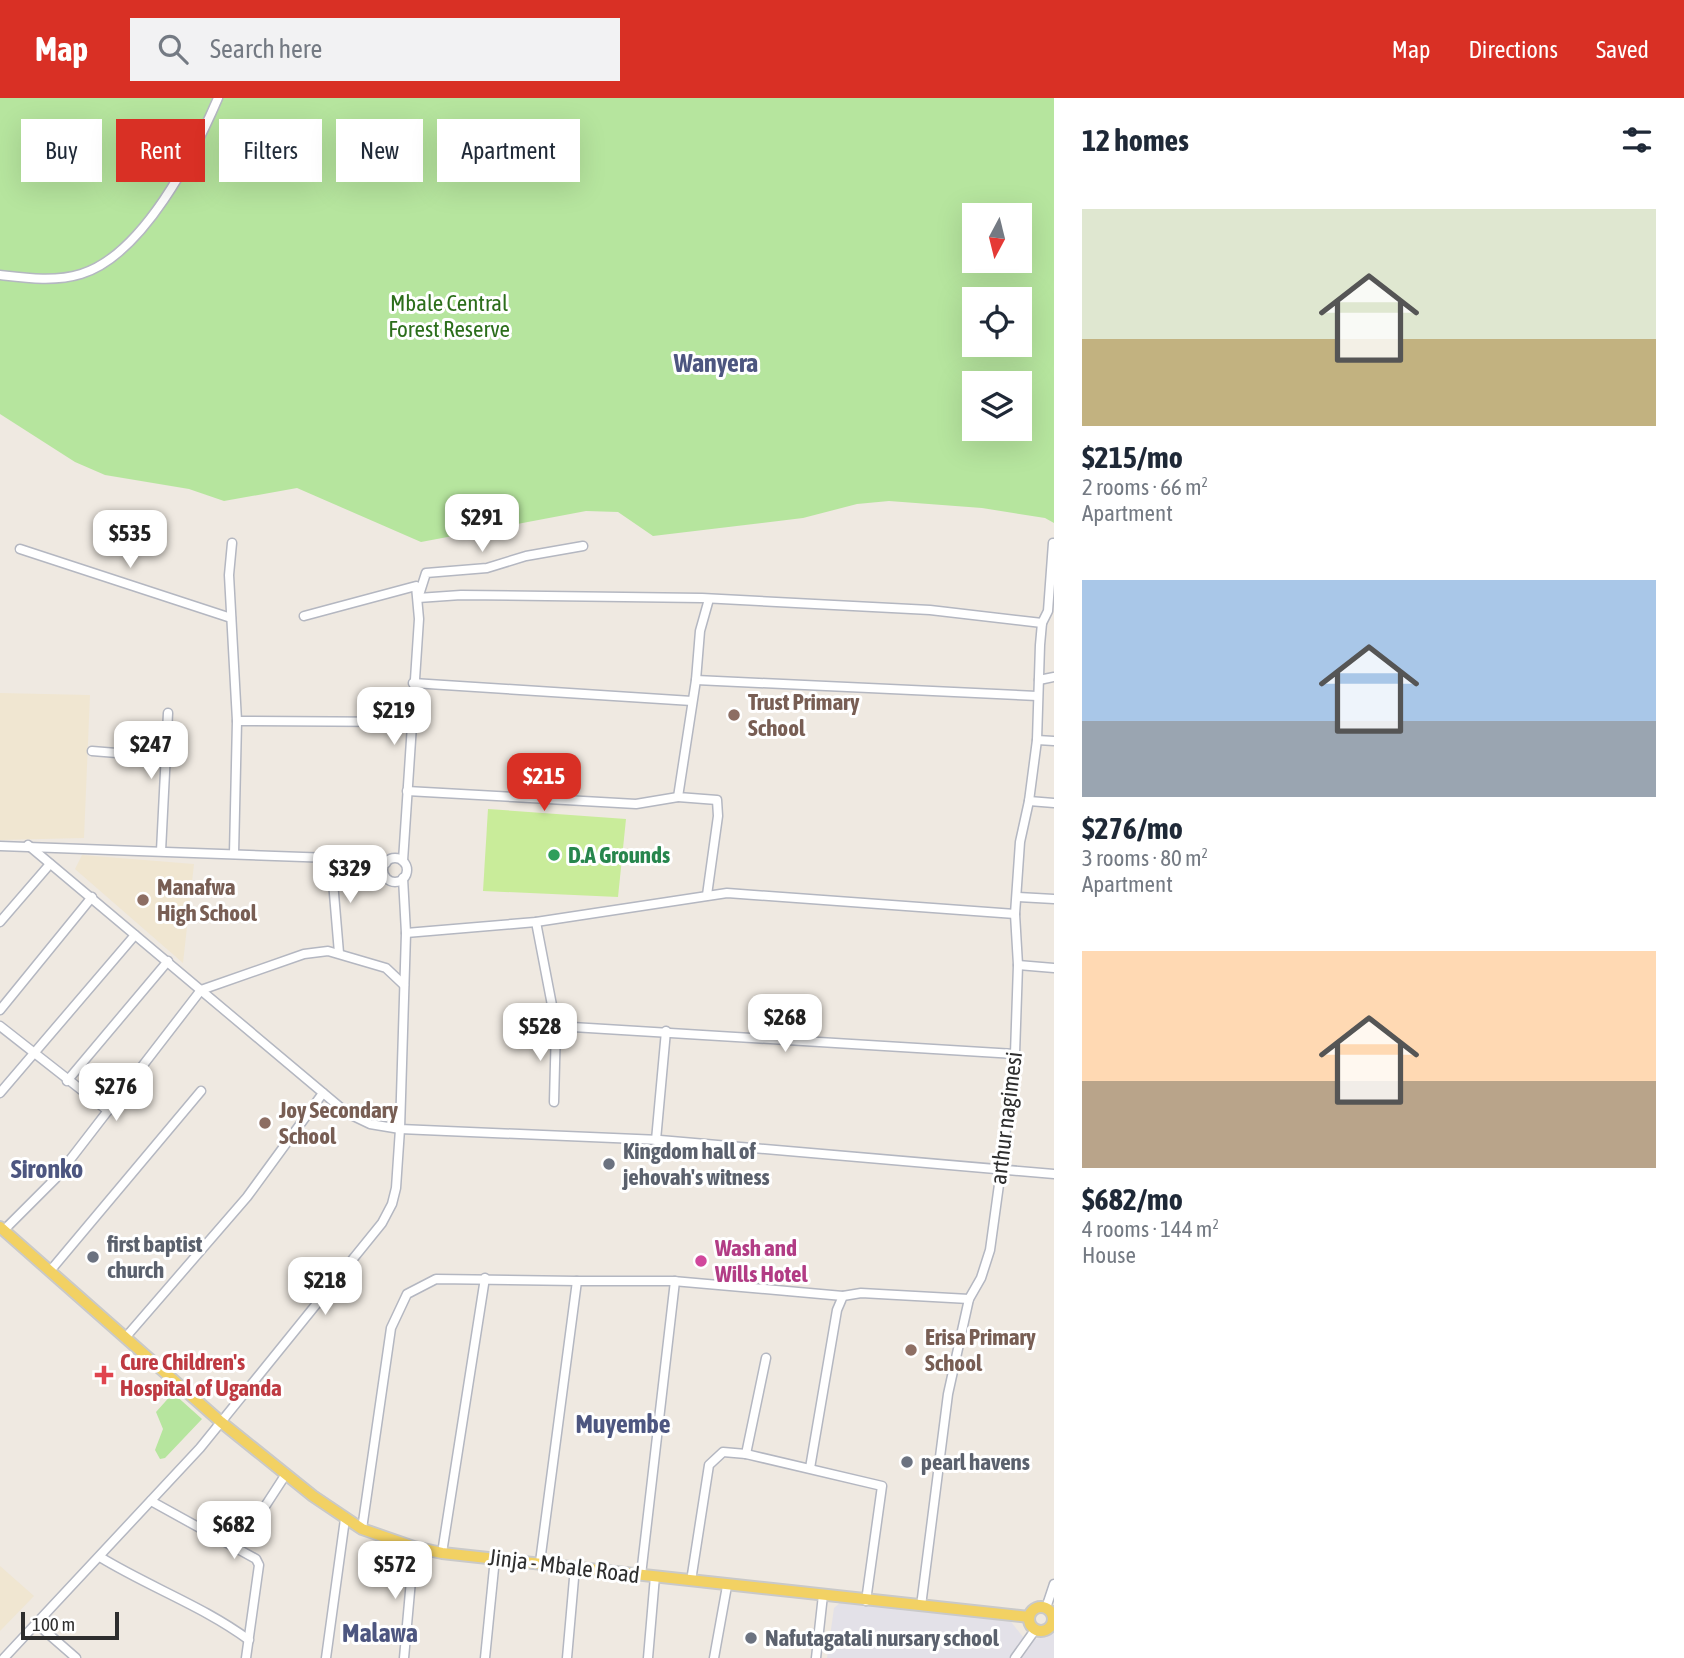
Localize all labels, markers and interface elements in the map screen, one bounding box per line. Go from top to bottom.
search box [130,18,620,81]
text: Map [35,30,88,68]
icon: search [154,30,192,68]
text: Search here [210,34,322,64]
text: Map [1392,36,1430,63]
text: Directions [1468,36,1558,63]
text: Saved [1596,36,1649,63]
chip: Buy [21,119,102,182]
chip: Rent [116,119,205,182]
chip: Filters [219,119,322,182]
chip: New [336,119,423,182]
chip: Apartment [437,119,580,182]
icon: filters [1618,121,1656,159]
text: 12 homes [1082,123,1189,157]
north arrow [962,203,1032,273]
map controls [962,203,1032,441]
icon: home [1306,255,1432,381]
button: locate [962,287,1032,357]
park label: Mbale Central Forest Reserve [388,290,510,342]
district label: Wanyera [673,348,758,378]
button: layers [962,371,1032,441]
text: $215/mo [1082,440,1183,474]
text: 2 rooms · 66 m² [1082,474,1208,500]
pin: $291 [441,494,523,554]
text: Apartment [1082,500,1173,526]
text: $291 [461,504,503,530]
pin: $535 [89,510,171,570]
text: $535 [109,520,151,546]
icon: home [1306,626,1432,752]
pin: $219 [353,688,435,747]
place label: Trust Primary School [748,689,860,741]
text: $219 [373,697,415,723]
marker: Trust Primary School [726,707,742,723]
pin: $247 [110,722,192,781]
text: $247 [130,731,172,757]
pin: $215 [503,754,585,813]
text: $215 [523,763,565,789]
text: $276/mo [1082,811,1183,845]
place label: D.A Grounds [568,842,670,868]
text: 3 rooms · 80 m² [1082,845,1208,871]
pin: $329 [309,846,391,905]
marker: D.A Grounds [546,847,562,863]
text: $329 [329,855,371,881]
text: Apartment [1082,871,1173,897]
place label: Manafwa High School [157,874,258,926]
marker: Manafwa High School [135,892,151,908]
pin: $268 [744,995,826,1054]
icon: home [1306,997,1432,1123]
pin: $528 [499,1004,581,1063]
text: $268 [764,1004,806,1030]
text: $528 [519,1013,561,1039]
street label: arthur nagimesi [985,1050,1027,1186]
pin: $276 [75,1063,157,1123]
text: $276 [95,1073,137,1099]
place label: Joy Secondary School [278,1097,398,1149]
marker: Joy Secondary School [257,1115,273,1131]
place label: Kingdom hall of jehovah's witness [621,1138,770,1190]
district label: Sironko [11,1154,83,1184]
marker: Kingdom hall of jehovah's witness [601,1156,617,1172]
text: $682/mo [1082,1182,1183,1216]
text: 4 rooms · 144 m² [1082,1216,1219,1242]
place label: first baptist church [106,1231,203,1283]
place label: Wash and Wills Hotel [714,1235,808,1287]
text: House [1082,1242,1136,1268]
marker: first baptist church [85,1249,101,1265]
marker: Wash and Wills Hotel [693,1253,709,1269]
pin: $218 [284,1258,366,1317]
text: $218 [304,1267,346,1293]
place label: Erisa Primary School [925,1324,1036,1376]
marker: Erisa Primary School [903,1342,919,1358]
place label: Cure Children's Hospital of Uganda [120,1349,282,1401]
marker: Cure Children's Hospital of Uganda [94,1365,114,1385]
district label: Muyembe [575,1409,671,1439]
place label: pearl havens [921,1449,1030,1475]
marker: pearl havens [899,1454,915,1470]
pin: $682 [193,1502,275,1561]
text: $682 [213,1511,255,1537]
pin: $572 [354,1542,436,1601]
street label: Jinja - Mbale Road [487,1544,641,1588]
text: $572 [374,1551,416,1577]
scale bar [21,1609,119,1641]
text: 100 m [32,1613,75,1635]
district label: Malawa [342,1618,418,1648]
place label: Nafutagatali nursary school [765,1625,1000,1651]
marker: Nafutagatali nursary school [743,1630,759,1646]

